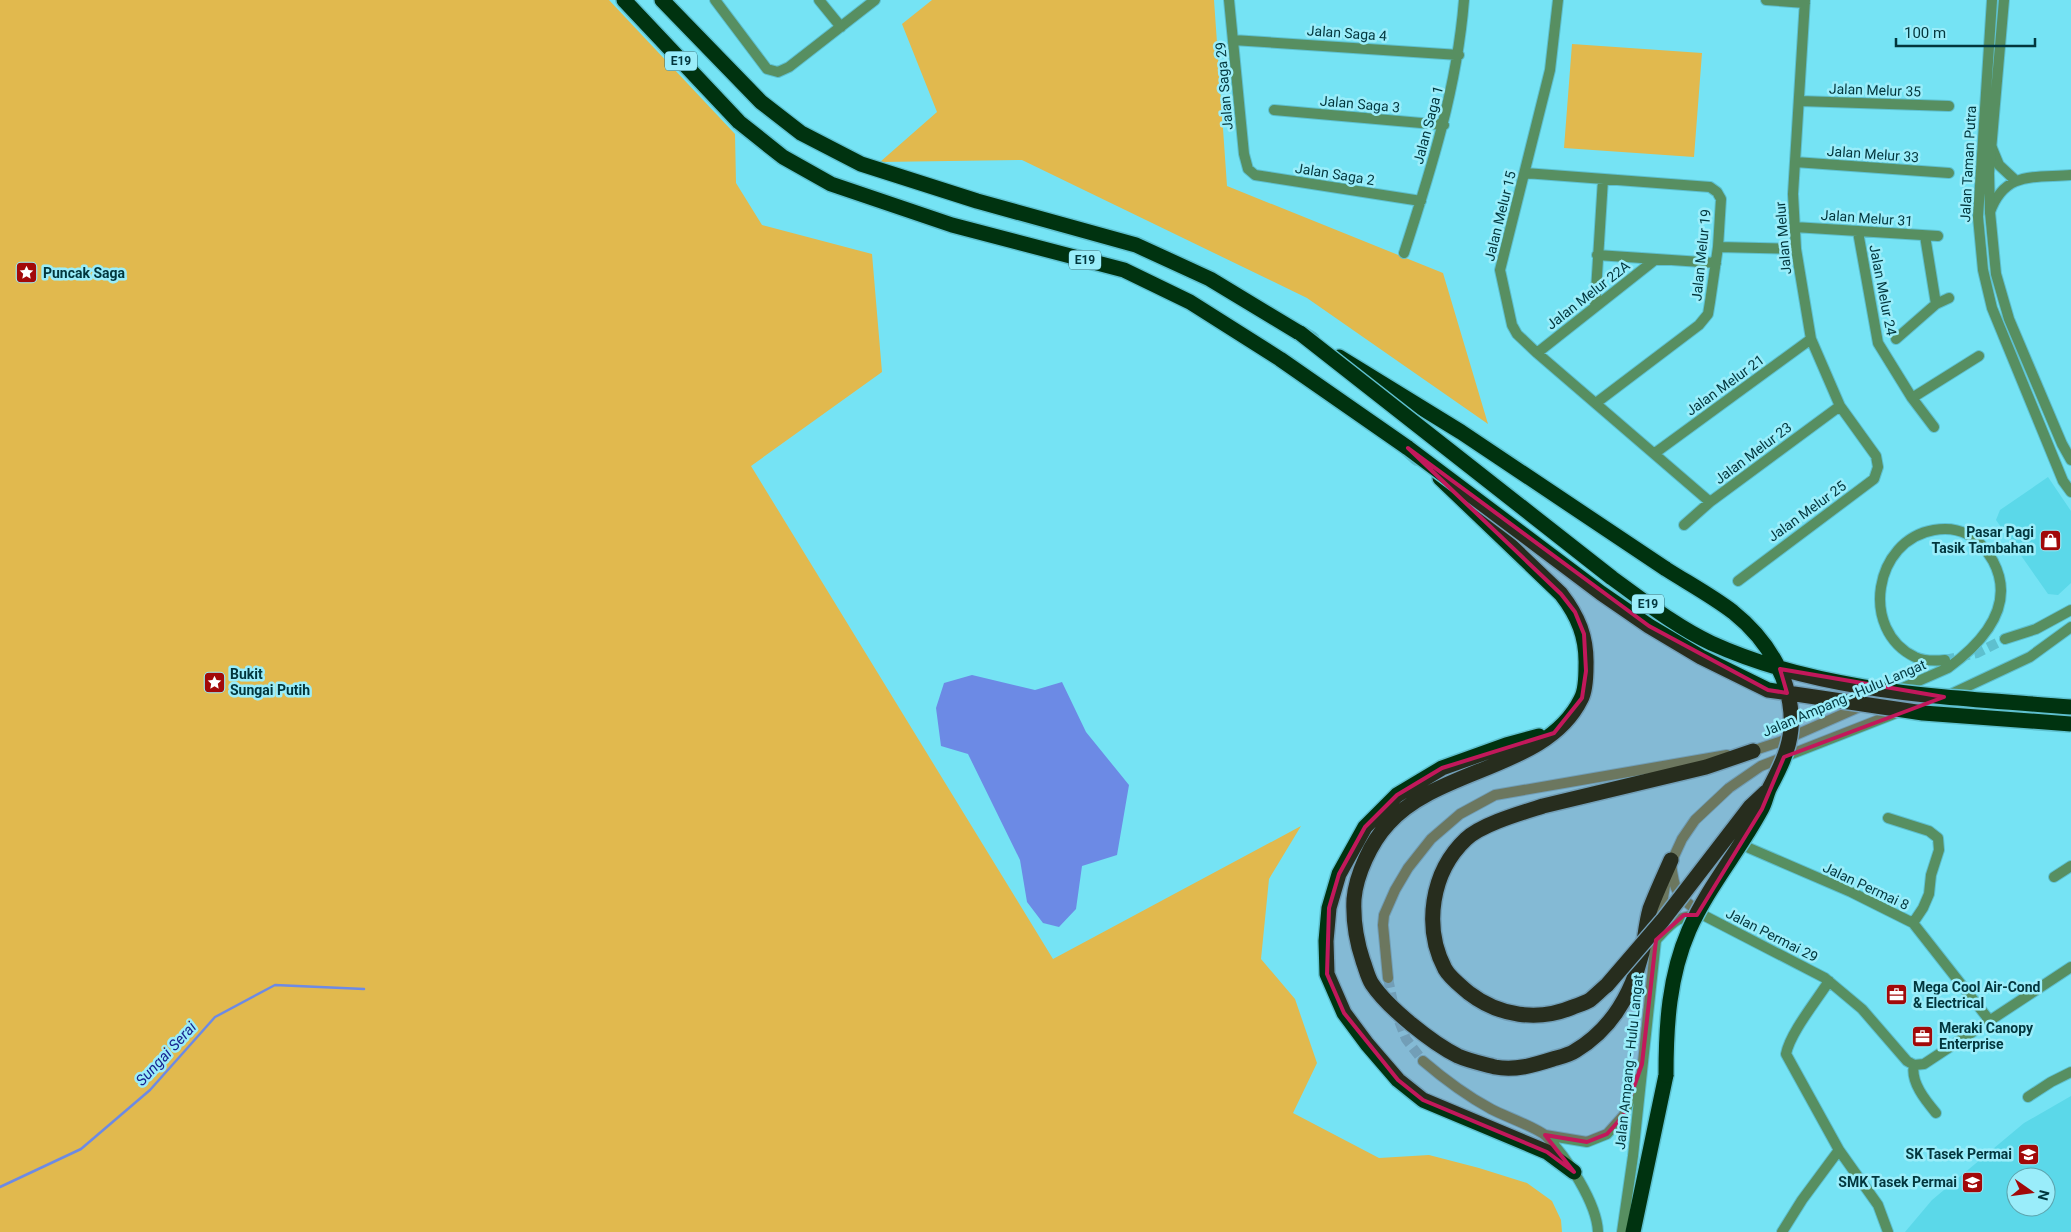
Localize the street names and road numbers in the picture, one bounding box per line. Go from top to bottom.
street label: Jalan Saga 4 [1306,22,1388,44]
street label: Jalan Saga 29 [1212,41,1236,131]
road number: E19 [665,51,697,70]
street label: Jalan Melur 35 [1829,80,1922,100]
street label: Jalan Saga 1 [1410,84,1446,166]
street label: Jalan Saga 3 [1319,93,1401,115]
street label: Jalan Taman Putra [1957,105,1979,223]
street label: Jalan Melur 33 [1826,143,1920,165]
street label: Jalan Saga 2 [1294,160,1376,188]
street label: Jalan Melur 15 [1481,169,1519,263]
street label: Jalan Melur [1772,201,1794,275]
street label: Jalan Melur 31 [1820,207,1914,229]
street label: Jalan Melur 19 [1688,208,1714,302]
street label: Jalan Melur 24 [1866,243,1900,337]
road number: E19 [1069,250,1101,270]
street label: Jalan Melur 22A [1543,257,1633,333]
street label: Jalan Melur 21 [1683,351,1767,419]
street label: Jalan Melur 23 [1711,419,1795,487]
street label: Jalan Melur 25 [1765,477,1849,545]
road number: E19 [1632,594,1664,614]
street label: Jalan Ampang - Hulu Langat [1760,656,1929,740]
street label: Jalan Permai 8 [1820,859,1912,913]
street label: Jalan Permai 29 [1723,905,1821,965]
street label: Jalan Ampang - Hulu Langat [1612,973,1646,1150]

